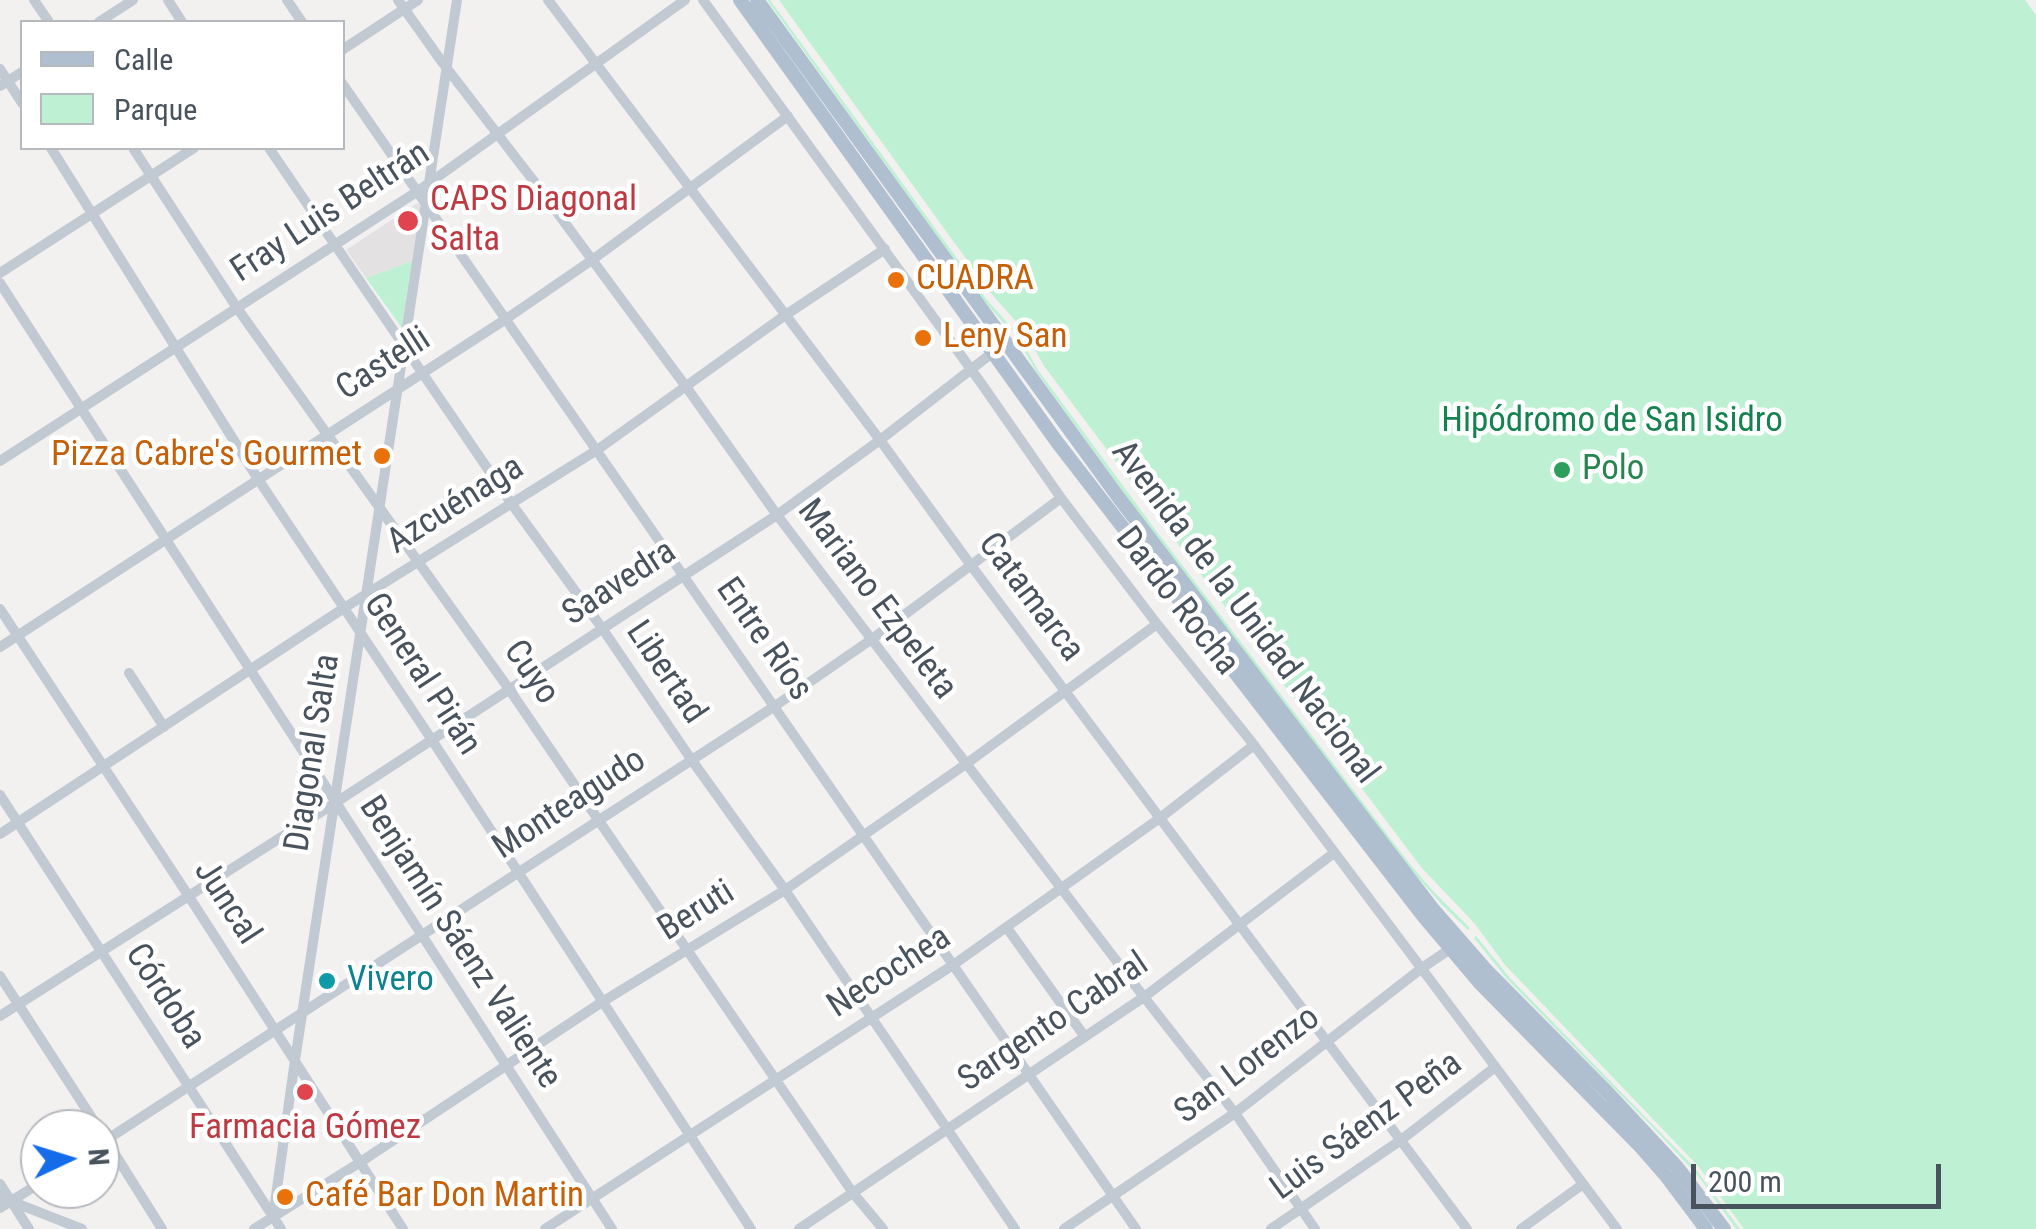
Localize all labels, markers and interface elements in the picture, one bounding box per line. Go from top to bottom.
legend [20,20,345,150]
text: Calle [114,42,173,77]
text: Parque [114,92,197,127]
street label: Fray Luis Beltrán [224,133,438,293]
place label: CAPS Diagonal Salta [430,180,637,262]
marker: CAPS Diagonal Salta [395,208,421,234]
place label: CUADRA [916,259,1034,301]
marker: CUADRA [885,269,907,291]
place label: Leny San [943,317,1067,359]
street label: Castelli [329,319,439,411]
marker: Leny San [912,327,934,349]
park label: Hipódromo de San Isidro [1441,401,1783,443]
street label: Avenida de la Unidad Nacional [1101,433,1387,793]
place label: Pizza Cabre's Gourmet [51,435,362,477]
marker: Pizza Cabre's Gourmet [371,445,393,467]
street label: Azcuénaga [380,448,532,564]
place label: Polo [1582,449,1644,491]
marker: Polo [1551,459,1573,481]
street label: Mariano Ezpeleta [787,492,965,708]
street label: Dardo Rocha [1105,520,1247,684]
street label: Catamarca [968,525,1092,671]
street label: Saavedra [555,532,685,636]
street label: Entre Ríos [706,571,820,709]
street label: General Pirán [353,586,489,764]
street label: Libertad [616,614,714,732]
street label: Cuyo [493,633,567,713]
street label: Diagonal Salta [278,651,350,855]
street label: Monteagudo [486,740,654,870]
street label: Benjamín Sáenz Valiente [349,789,569,1097]
street label: Juncal [183,853,269,953]
street label: Beruti [651,873,743,951]
street label: Necochea [821,918,959,1028]
street label: Córdoba [115,937,213,1057]
street label: Sargento Cabral [951,944,1157,1102]
place label: Vivero [347,960,434,1002]
marker: Vivero [316,970,338,992]
street label: San Lorenzo [1167,998,1329,1134]
street label: Luis Sáenz Peña [1263,1044,1471,1210]
marker: Farmacia Gómez [294,1081,316,1103]
place label: Farmacia Gómez [189,1108,421,1150]
north arrow [20,1109,120,1209]
scale bar [1696,1144,1946,1206]
text: N [81,1147,115,1167]
text: 200 m [1708,1164,1782,1199]
place label: Café Bar Don Martin [305,1176,584,1218]
marker: Café Bar Don Martin [274,1186,296,1208]

